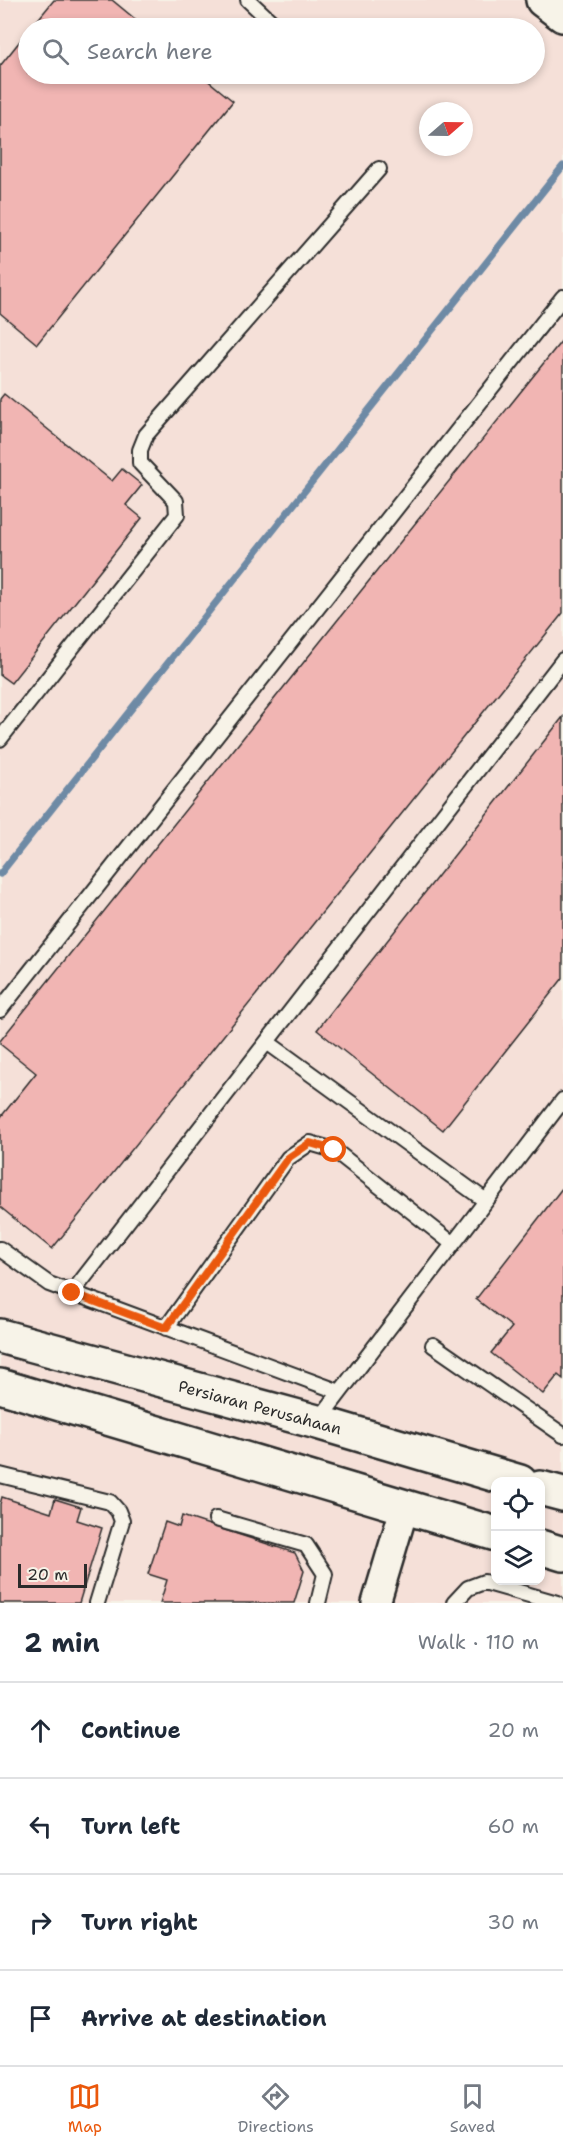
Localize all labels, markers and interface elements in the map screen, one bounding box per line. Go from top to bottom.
search box [18,18,545,84]
icon: search [39,35,72,68]
text: Search here [87,37,213,66]
north arrow [419,102,473,156]
route start [320,1136,346,1162]
route end [58,1279,84,1305]
street label: Persiaran Perusahaan [176,1376,344,1439]
map controls [491,1477,545,1585]
button: locate [491,1477,545,1531]
button: layers [491,1531,545,1585]
scale bar [18,1561,87,1588]
text: 20 m [27,1564,68,1585]
text: 2 min [24,1625,100,1660]
text: Walk · 110 m [418,1629,539,1655]
icon: ahead [24,1714,57,1747]
text: Continue [81,1716,181,1745]
text: 20 m [488,1717,539,1743]
icon: left [24,1810,57,1843]
text: Turn left [81,1812,180,1841]
text: 60 m [487,1813,539,1839]
icon: right [24,1906,57,1939]
text: Turn right [81,1908,198,1937]
text: 30 m [487,1909,539,1935]
icon: arrive [24,2002,57,2035]
text: Arrive at destination [81,2004,327,2033]
tab: Map [68,2080,102,2137]
tab: Directions [238,2080,314,2137]
tab: Saved [450,2080,495,2137]

